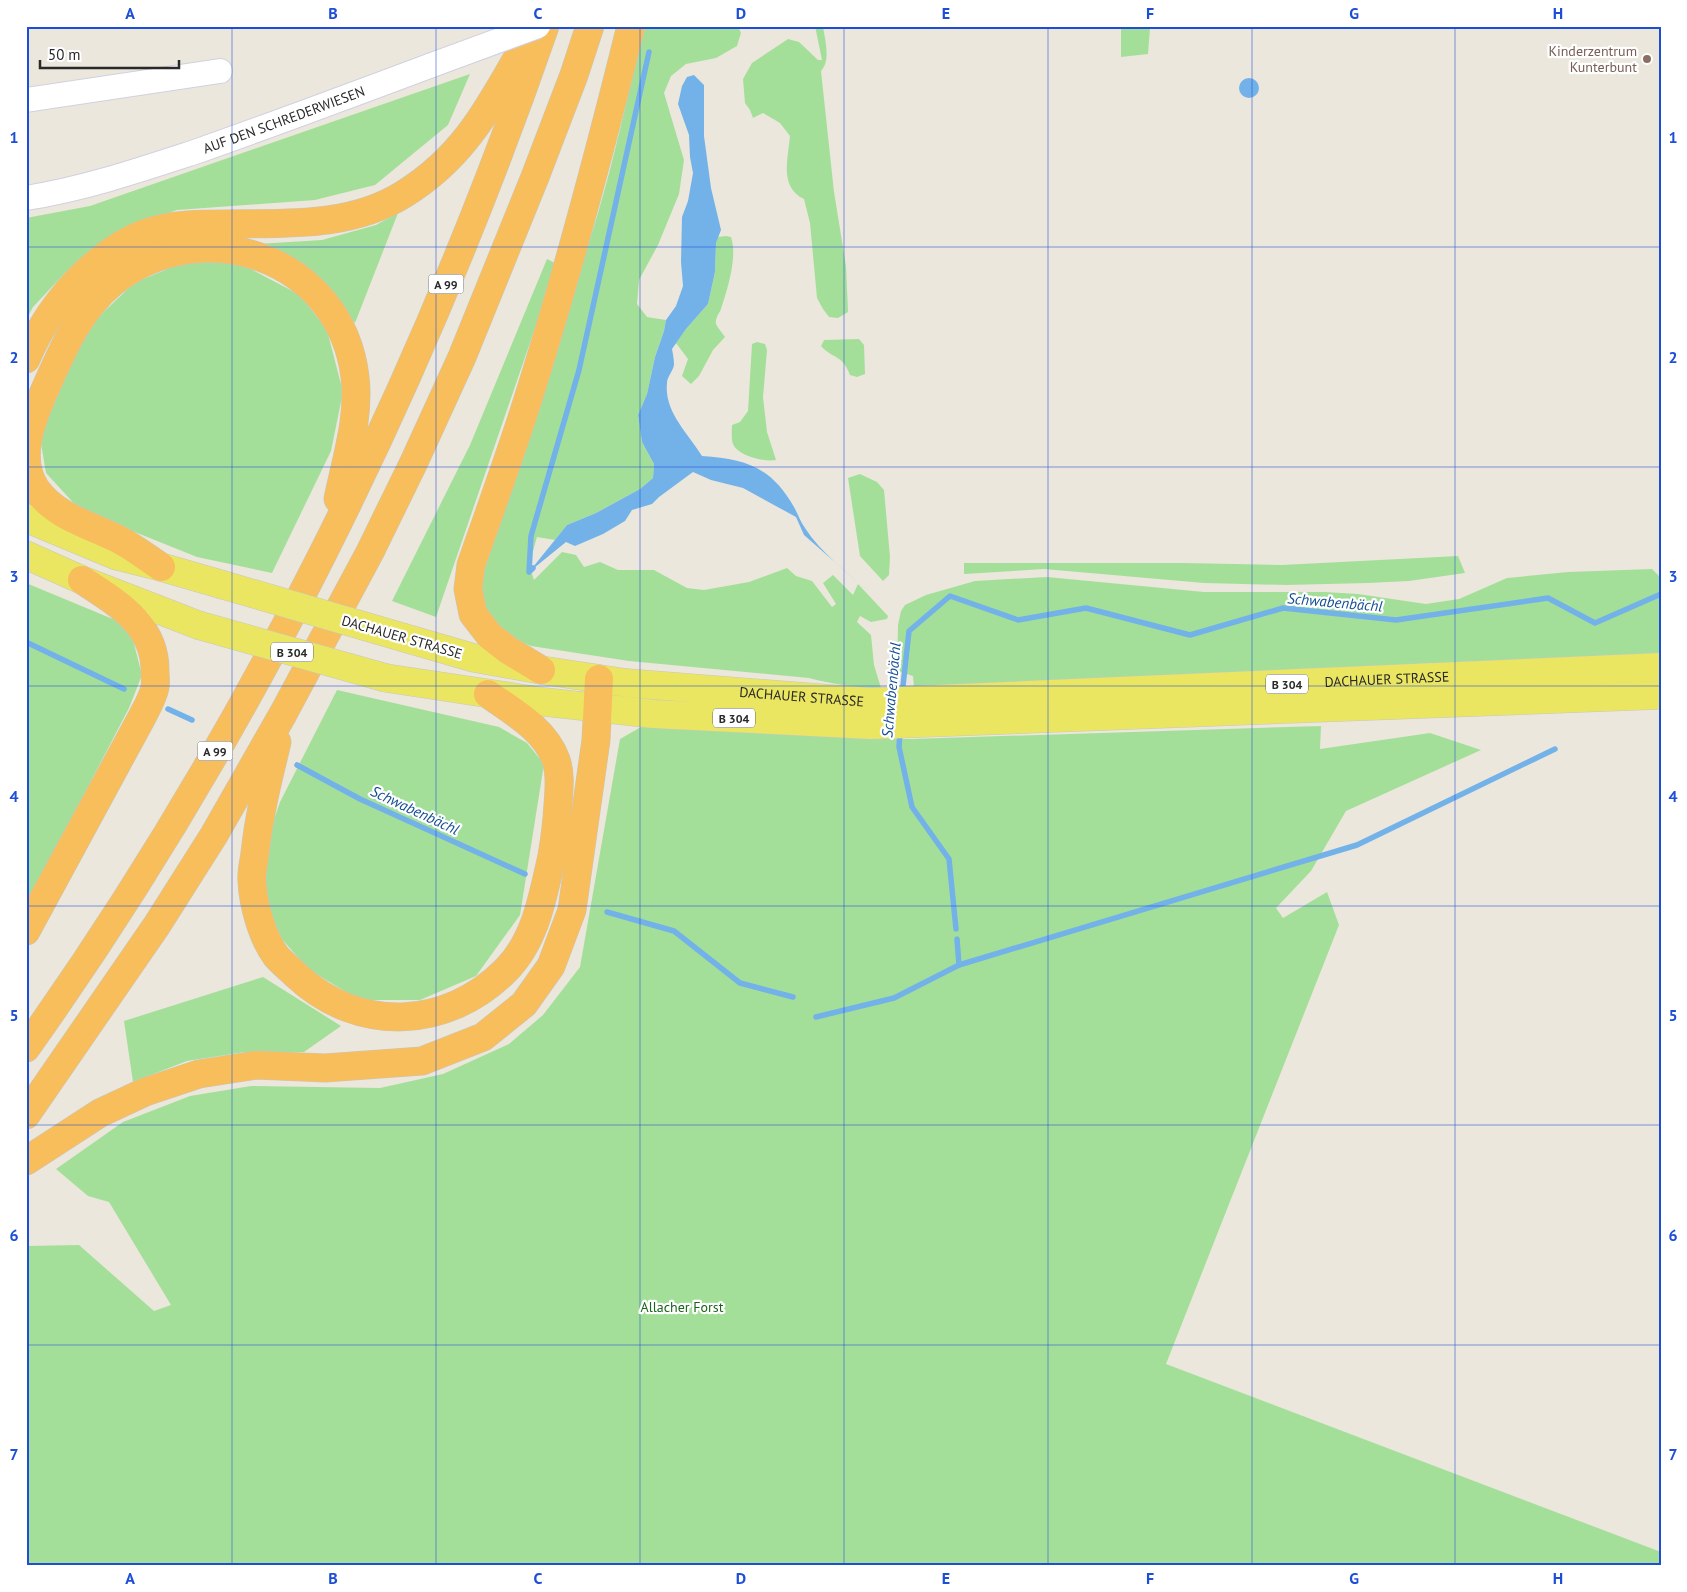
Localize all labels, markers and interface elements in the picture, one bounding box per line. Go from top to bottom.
text: A [125,3,135,23]
text: B [328,3,338,23]
text: C [534,3,543,23]
text: D [736,3,746,23]
text: E [942,3,950,23]
text: F [1146,3,1154,23]
text: G [1349,3,1359,23]
text: H [1553,3,1563,23]
scale bar [40,38,179,70]
place label: Kinderzentrum Kunterbunt [1548,42,1637,76]
text: 50 m [48,45,81,64]
marker: Kinderzentrum Kunterbunt [1641,53,1653,65]
street label: AUF DEN SCHREDERWIESEN [201,82,367,157]
text: 1 [9,127,19,147]
text: 1 [1668,127,1678,147]
road number: A 99 [428,274,464,294]
text: 2 [9,347,19,367]
text: 2 [1668,347,1678,367]
text: 3 [9,566,19,586]
text: 3 [1668,566,1678,586]
water label: Schwabenbächl [1287,588,1383,616]
street label: DACHAUER STRASSE [340,611,464,663]
road number: B 304 [271,642,313,662]
water label: Schwabenbächl [877,642,905,738]
street label: DACHAUER STRASSE [1324,667,1450,691]
road number: B 304 [1266,674,1308,694]
street label: DACHAUER STRASSE [739,683,865,710]
road number: B 304 [713,708,755,728]
road number: A 99 [198,741,232,760]
water label: Schwabenbächl [368,781,462,839]
text: 4 [9,786,19,806]
text: 4 [1668,786,1678,806]
text: 5 [9,1005,19,1025]
text: 5 [1668,1005,1678,1025]
text: 6 [9,1225,19,1245]
text: 6 [1668,1225,1678,1245]
park label: Allacher Forst [640,1298,724,1316]
text: 7 [9,1444,19,1464]
text: 7 [1668,1444,1678,1464]
text: A [125,1568,135,1588]
text: B [328,1568,338,1588]
text: C [534,1568,543,1588]
text: D [736,1568,746,1588]
text: E [942,1568,950,1588]
text: F [1146,1568,1154,1588]
text: G [1349,1568,1359,1588]
text: H [1553,1568,1563,1588]

